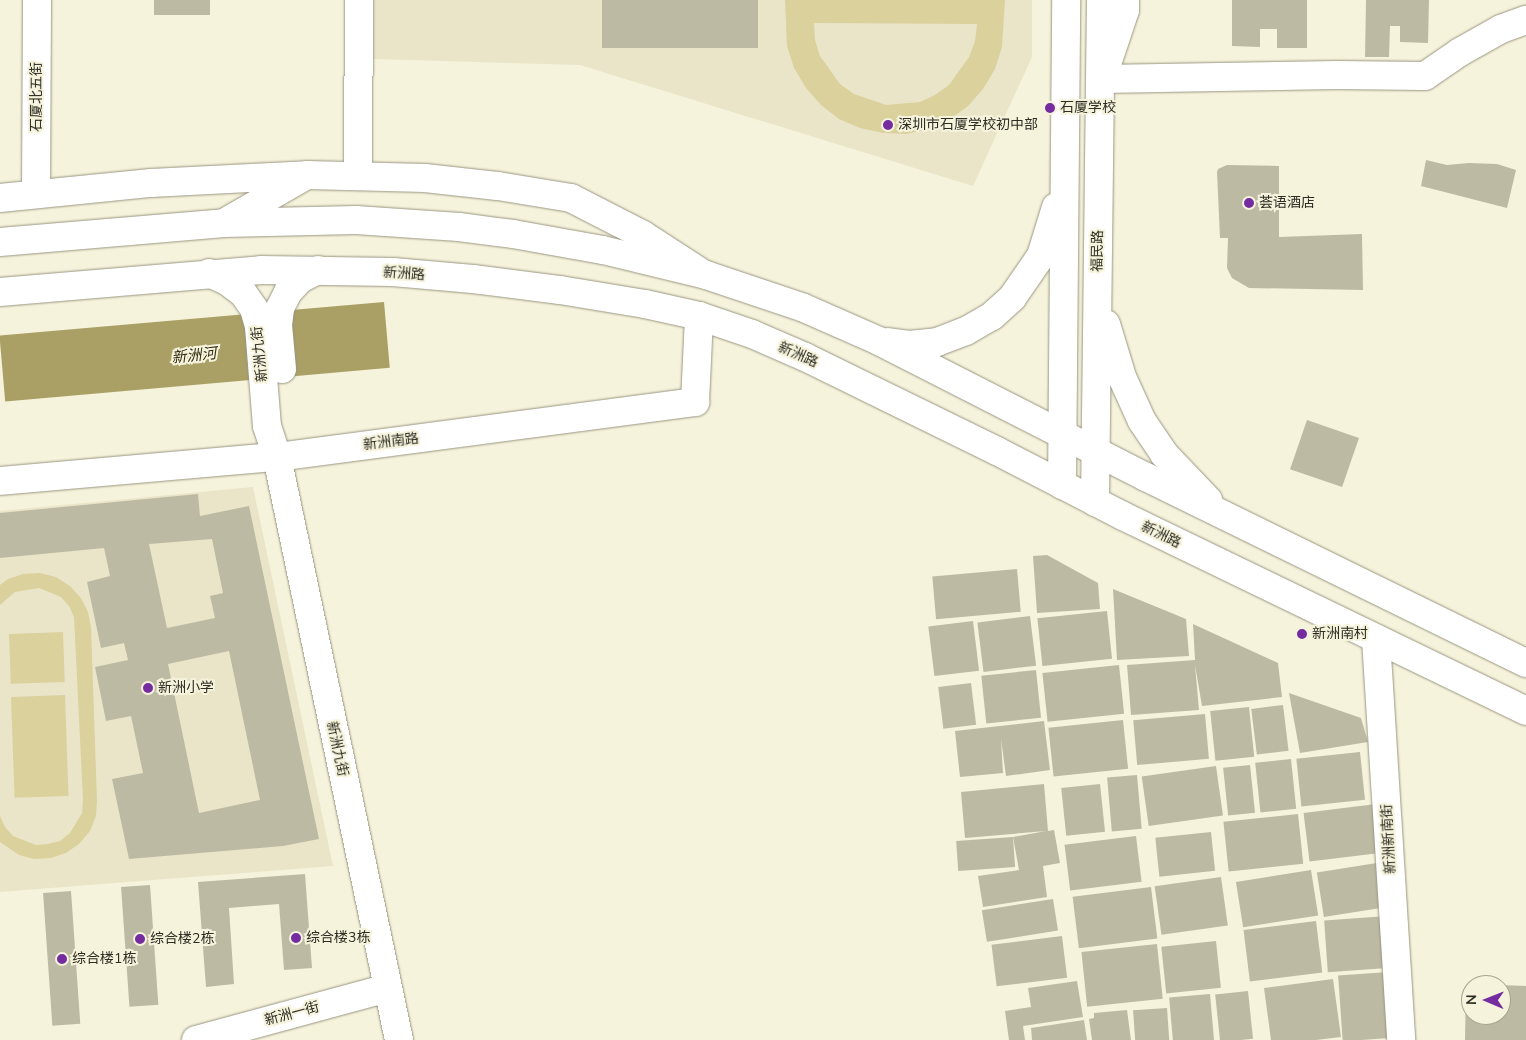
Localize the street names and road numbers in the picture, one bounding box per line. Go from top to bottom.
street label: 石厦北五街 [29,62,45,132]
street label: 福民路 [1089,230,1107,272]
street label: 新洲路 [382,264,426,284]
street label: 新洲九街 [249,325,271,383]
street label: 新洲路 [775,339,821,371]
street label: 新洲南路 [362,430,420,454]
street label: 新洲路 [1138,518,1184,552]
street label: 新洲九街 [323,720,351,778]
street label: 新洲新南街 [1379,804,1399,874]
street label: 新洲一街 [263,999,321,1029]

